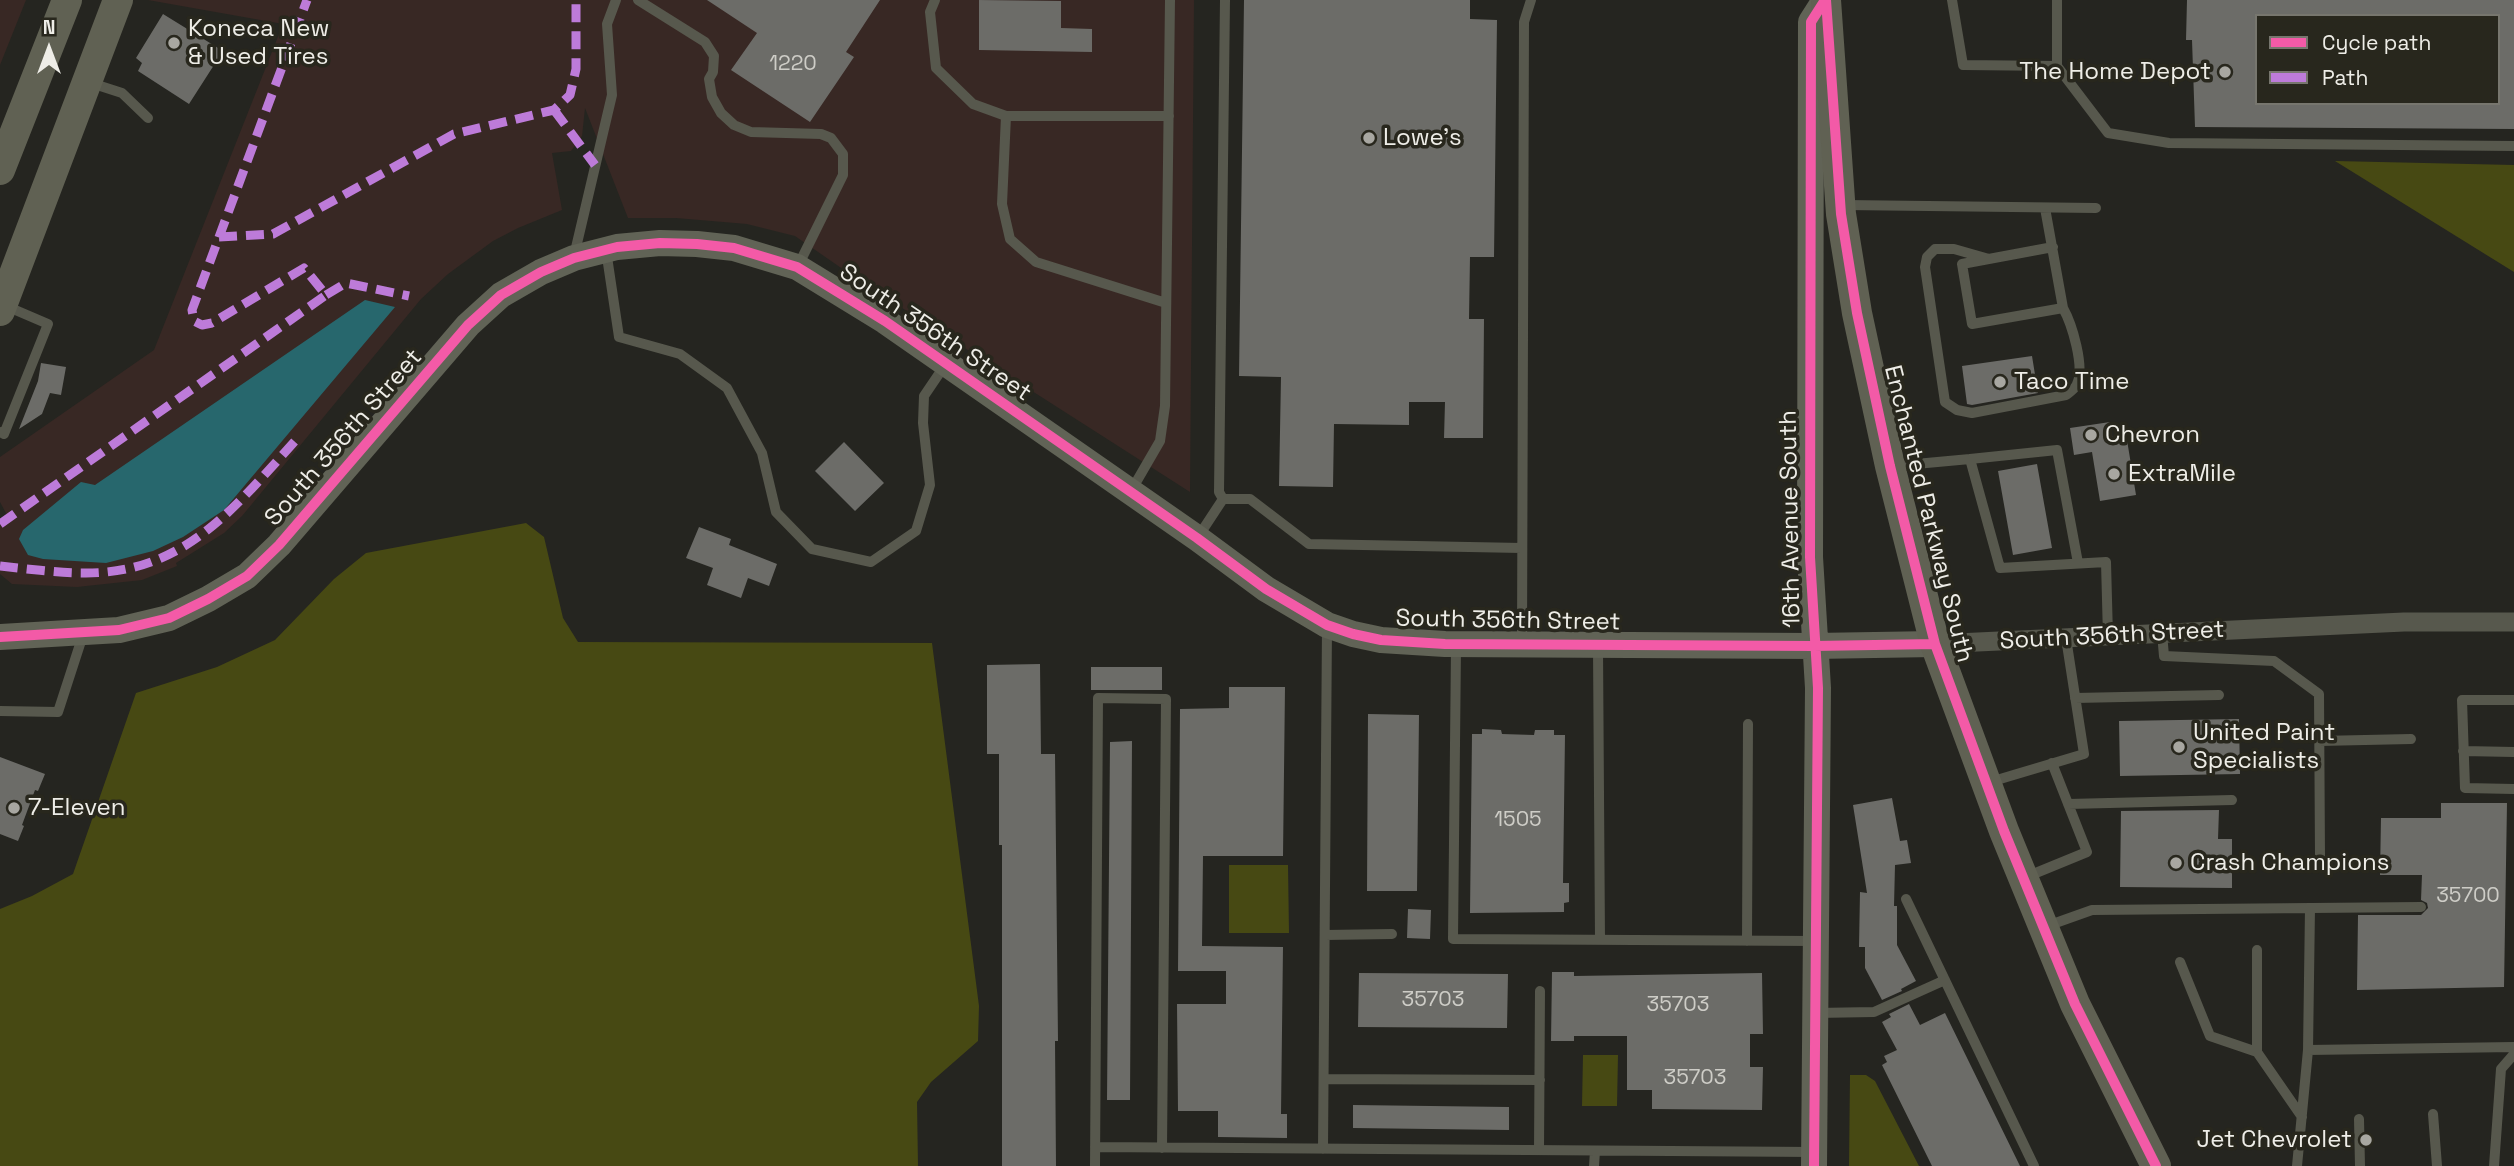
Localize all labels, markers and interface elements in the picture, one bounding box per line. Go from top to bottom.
north arrow [14,14,84,84]
legend [2255,14,2500,105]
text: N [43,15,55,40]
place label: Koneca New & Used Tires [188,15,329,71]
text: Cycle path [2322,29,2431,56]
marker: Koneca New & Used Tires [166,35,182,51]
house number: 1220 [769,51,817,77]
place label: The Home Depot [2019,58,2211,86]
marker: The Home Depot [2217,64,2233,80]
text: Path [2322,64,2368,91]
place label: Lowe's [1383,124,1462,152]
marker: Lowe's [1361,130,1377,146]
street label: South 356th Street [834,258,1036,408]
street label: South 356th Street [259,344,429,532]
street label: Enchanted Parkway South [1877,362,1979,666]
place label: Taco Time [2014,368,2129,396]
marker: Taco Time [1992,374,2008,390]
street label: 16th Avenue South [1775,410,1807,628]
place label: Chevron [2105,421,2200,449]
marker: Chevron [2083,427,2099,443]
place label: ExtraMile [2128,460,2236,488]
marker: ExtraMile [2106,466,2122,482]
street label: South 356th Street [1395,605,1621,637]
street label: South 356th Street [1999,616,2225,656]
place label: United Paint Specialists [2193,719,2335,775]
marker: United Paint Specialists [2171,739,2187,755]
place label: 7-Eleven [28,794,126,822]
marker: 7-Eleven [6,800,22,816]
house number: 1505 [1494,807,1542,833]
place label: Crash Champions [2190,849,2389,877]
marker: Crash Champions [2168,855,2184,871]
house number: 35700 [2436,883,2500,909]
house number: 35703 [1402,987,1464,1013]
house number: 35703 [1647,992,1709,1018]
house number: 35703 [1664,1065,1726,1091]
place label: Jet Chevrolet [2197,1126,2352,1154]
marker: Jet Chevrolet [2358,1132,2374,1148]

